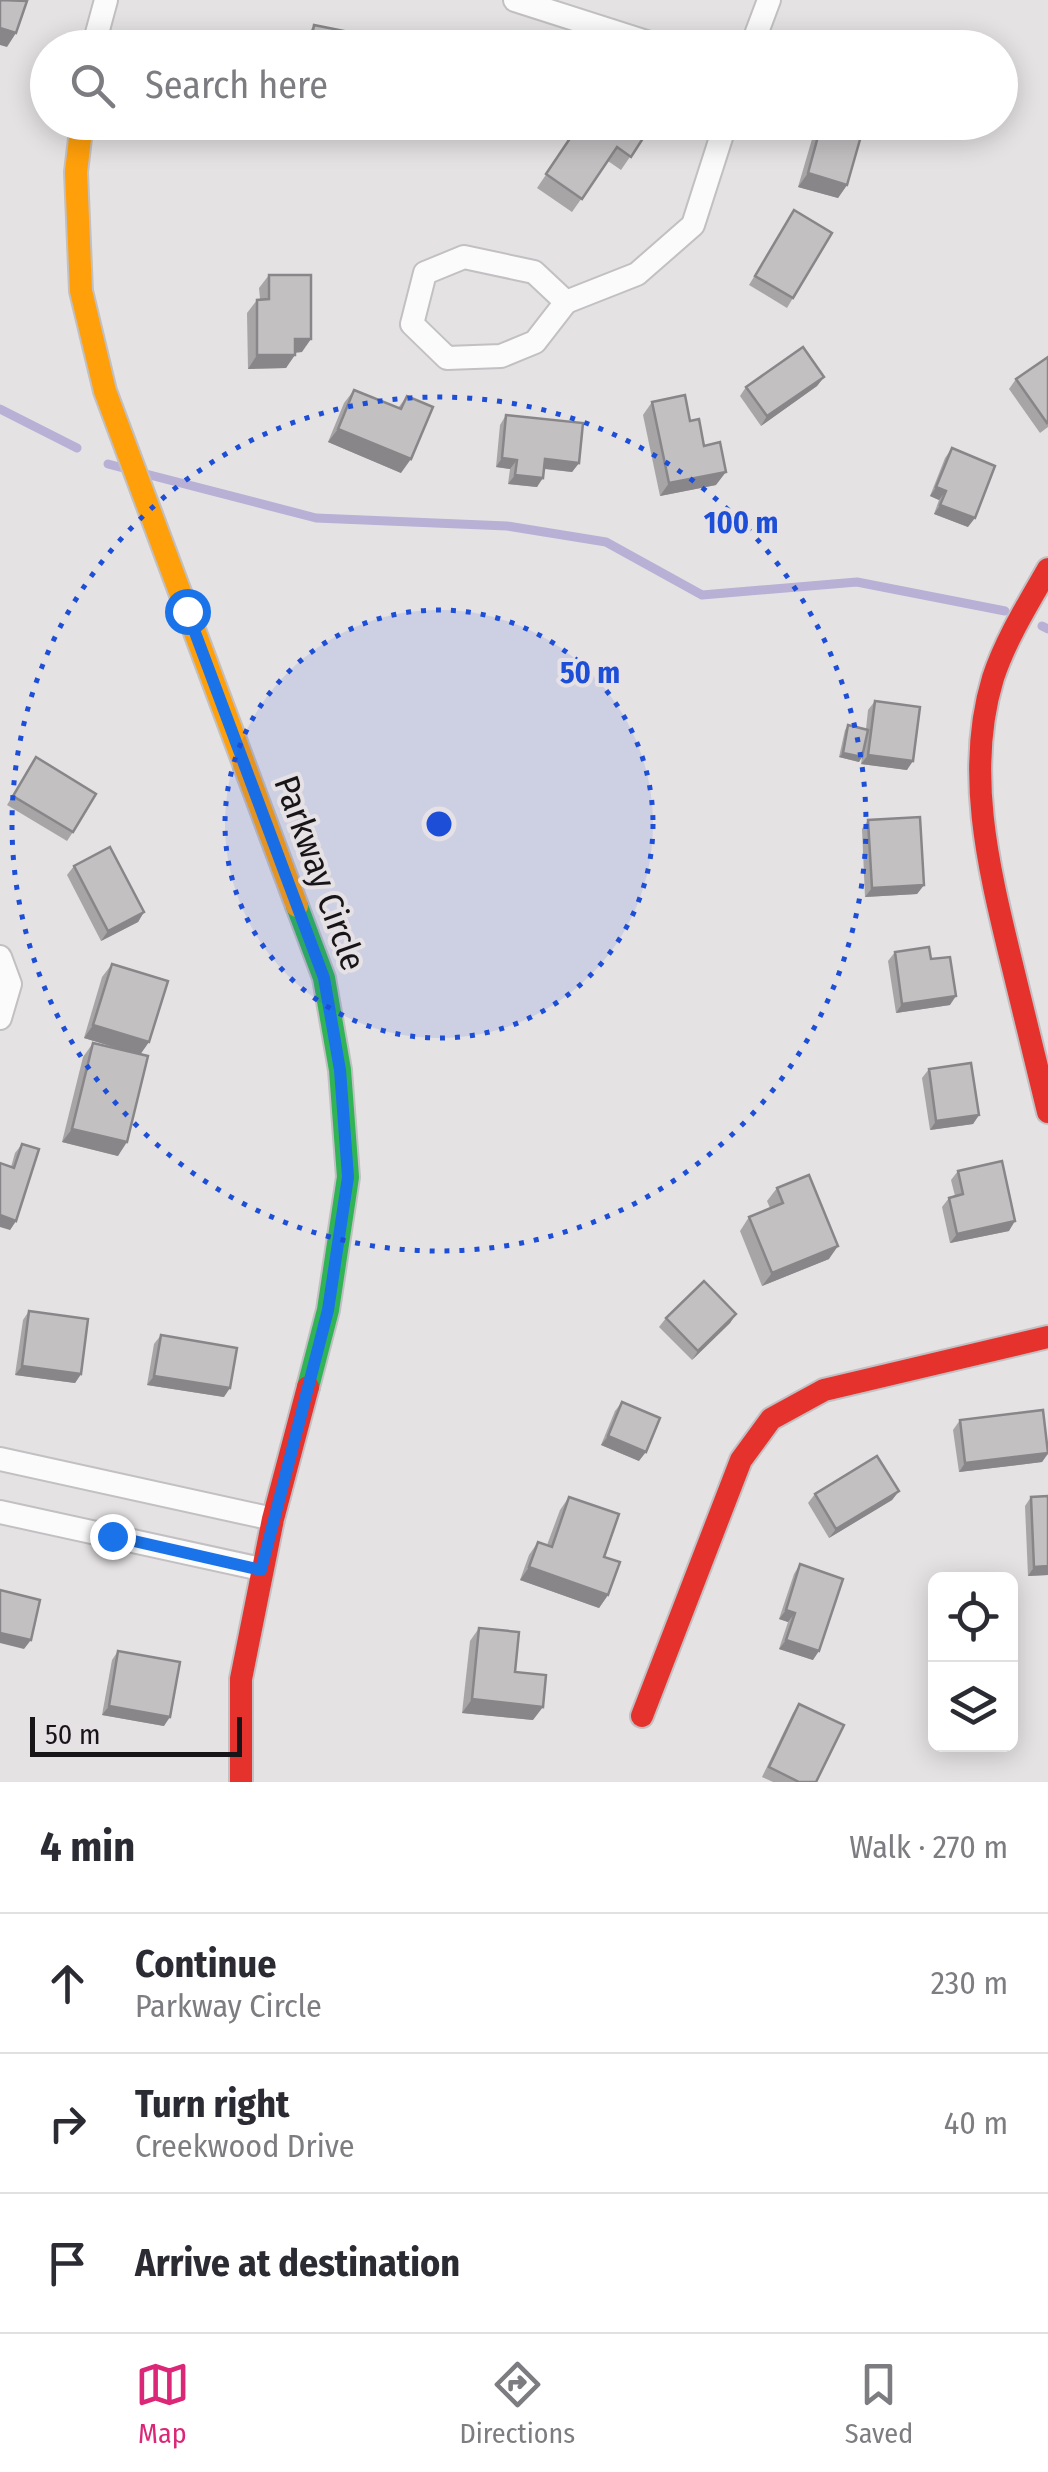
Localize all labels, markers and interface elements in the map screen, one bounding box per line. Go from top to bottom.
search box [30,30,1018,140]
icon: search [65,58,120,113]
text: Search here [145,62,328,108]
text: 100 m [704,505,778,541]
route start [165,589,211,635]
text: 50 m [560,655,620,691]
street label: Parkway Circle [265,770,375,976]
centre of rings [421,806,457,842]
route end [90,1514,136,1560]
map controls [928,1572,1018,1752]
button: locate [928,1572,1018,1662]
button: layers [928,1662,1018,1752]
scale bar [30,1712,242,1756]
text: 50 m [45,1718,101,1751]
text: 4 min [40,1822,135,1872]
text: Walk · 270 m [849,1828,1008,1866]
text: Continue [135,1941,276,1987]
icon: ahead [40,1956,95,2011]
text: 230 m [931,1964,1008,2002]
text: Parkway Circle [135,1987,322,2025]
text: Turn right [135,2081,289,2127]
icon: right [40,2096,95,2151]
text: 40 m [944,2104,1008,2142]
text: Creekwood Drive [135,2127,355,2165]
icon: arrive [40,2236,95,2291]
text: Arrive at destination [135,2240,460,2286]
tab: Map [135,2357,190,2450]
tab: Directions [459,2357,575,2450]
tab: Saved [845,2357,913,2450]

